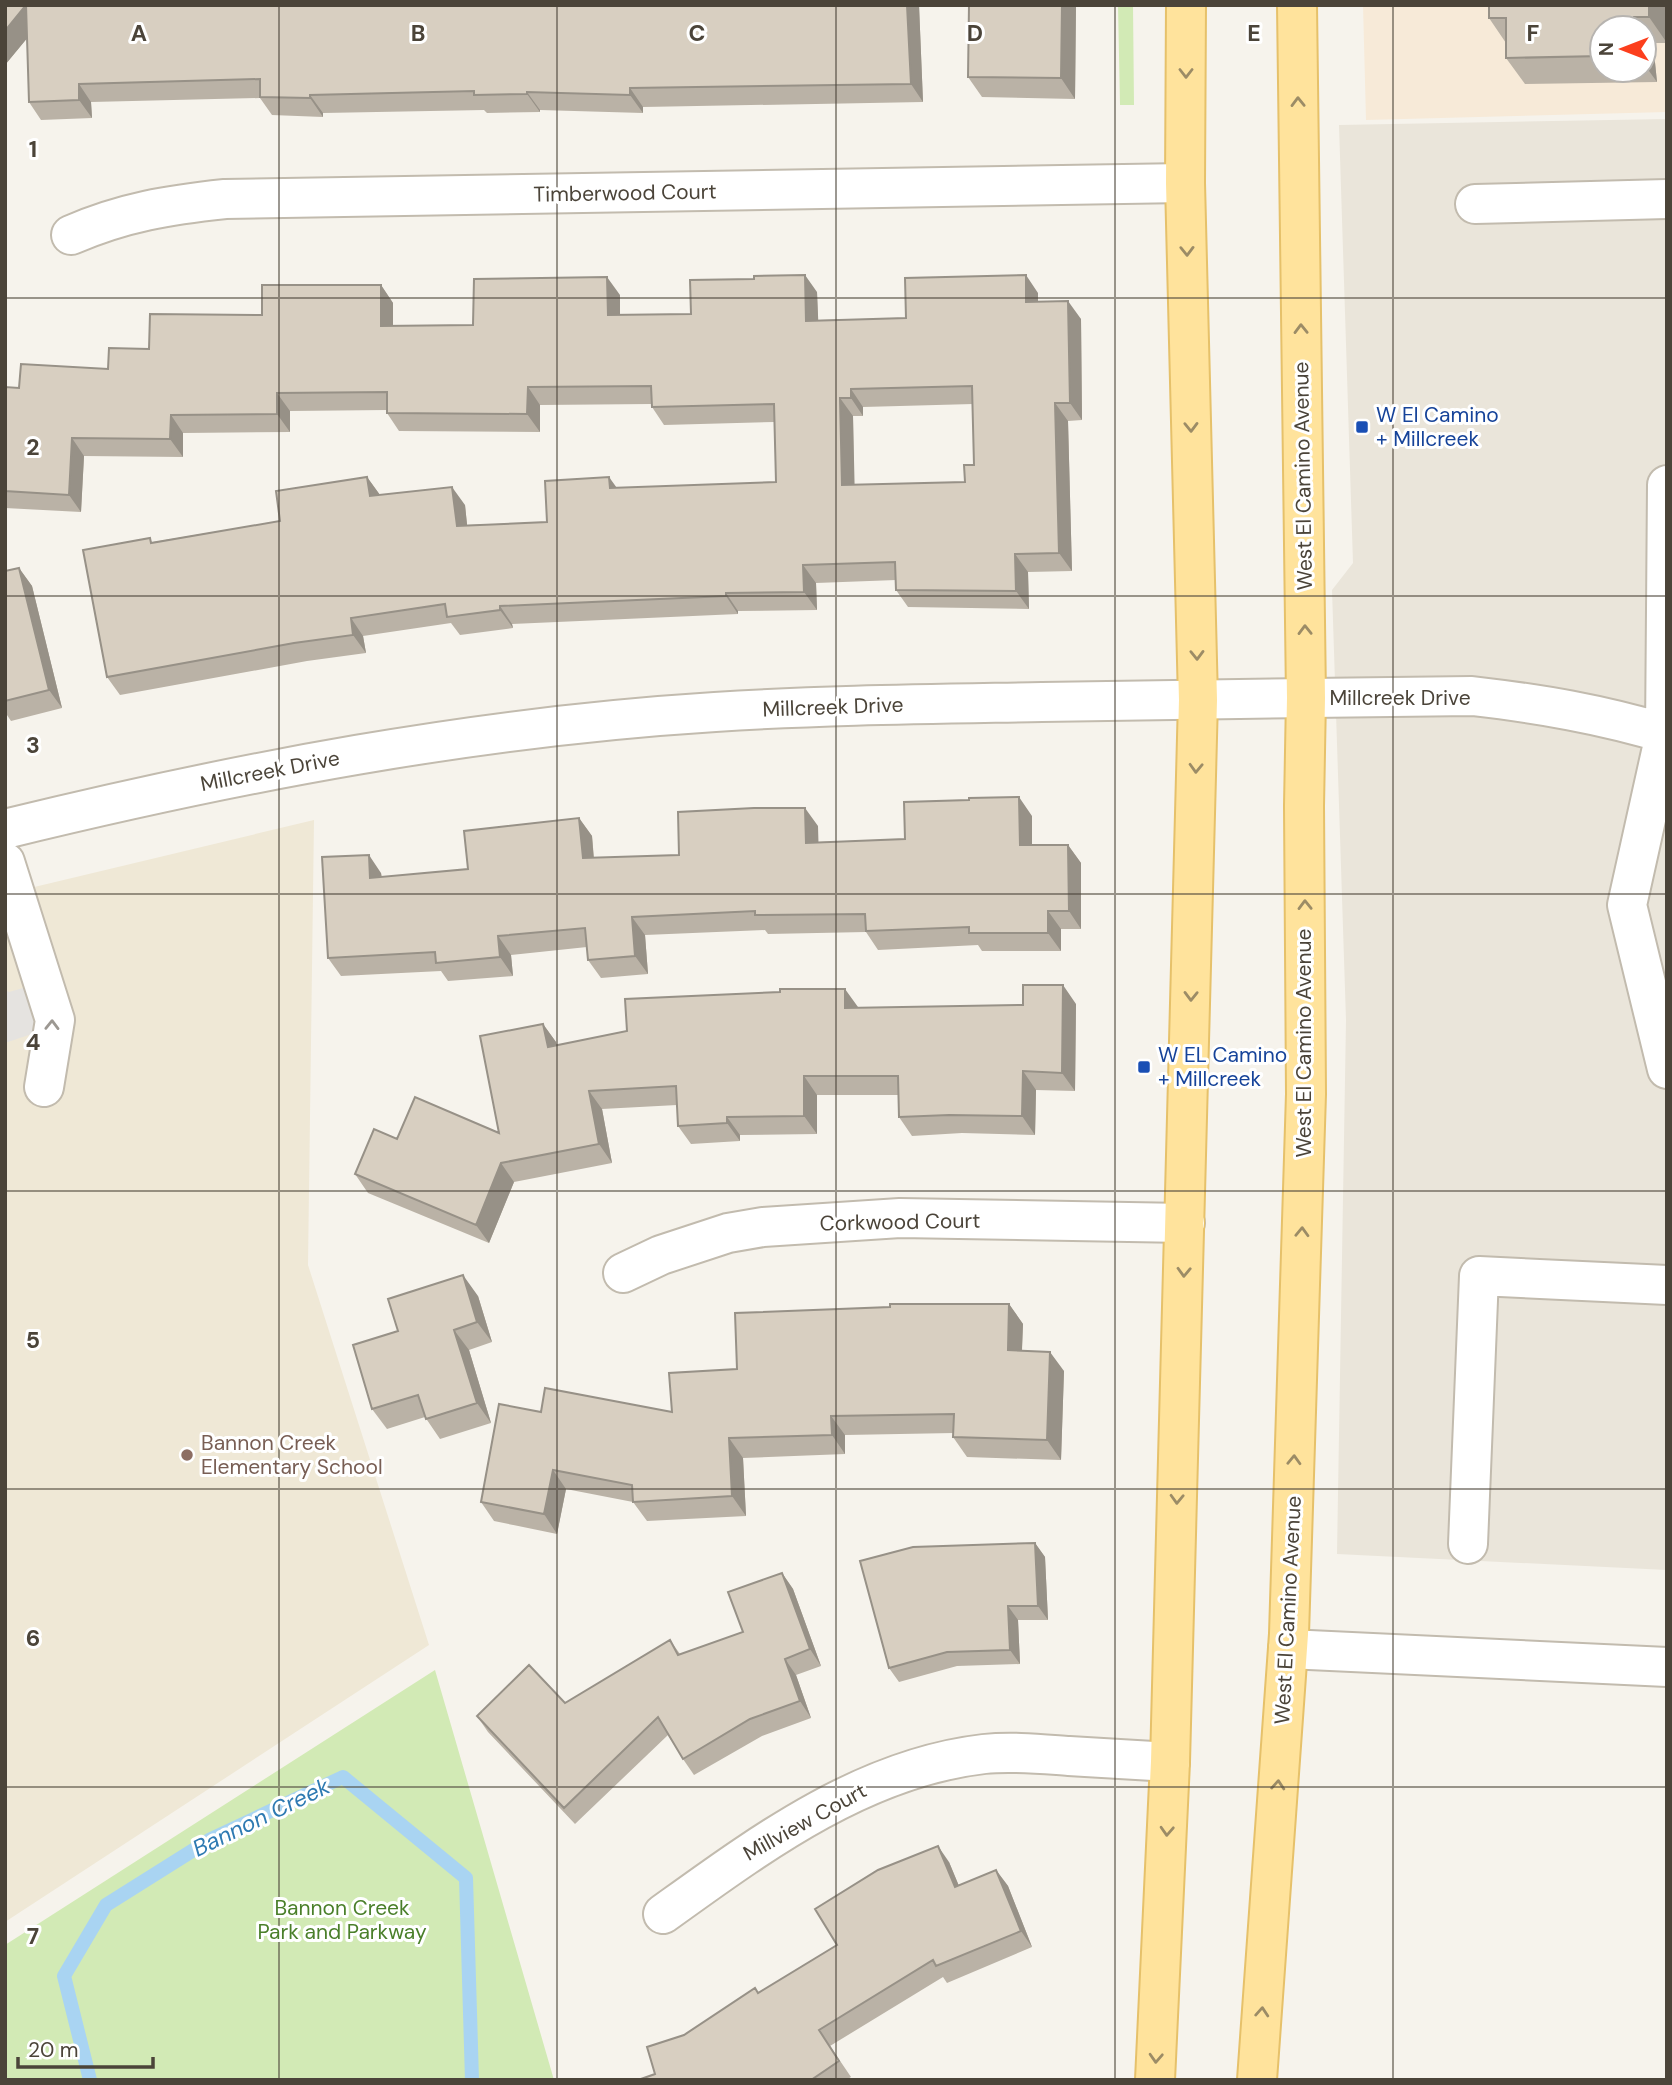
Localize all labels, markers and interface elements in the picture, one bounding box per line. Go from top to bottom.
north arrow [1588,14,1658,84]
text: A [131,18,147,48]
text: B [411,18,425,48]
text: C [689,18,705,48]
text: D [967,18,983,48]
text: E [1247,18,1261,48]
text: F [1527,18,1540,48]
text: N [1594,42,1619,56]
one-way arrow [1178,69,1194,79]
one-way arrow [1290,96,1306,106]
text: 1 [29,134,37,164]
street label: Timberwood Court [533,177,717,209]
one-way arrow [1179,247,1195,257]
one-way arrow [1293,323,1309,334]
street label: West El Camino Avenue [1287,361,1319,591]
place label: W El Camino + Millcreek [1376,401,1499,453]
marker: W El Camino + Millcreek [1354,419,1370,435]
one-way arrow [1184,422,1199,433]
text: 2 [26,432,40,462]
one-way arrow [1297,624,1313,635]
one-way arrow [1189,650,1205,660]
street label: Millcreek Drive [1329,684,1471,712]
street label: Millcreek Drive [762,691,904,723]
text: 3 [26,730,40,760]
street label: Millcreek Drive [198,744,342,798]
one-way arrow [1188,763,1204,774]
one-way arrow [1297,899,1313,909]
street label: West El Camino Avenue [1290,928,1318,1157]
one-way arrow [1183,990,1198,1001]
one-way arrow [45,1019,60,1030]
text: 4 [26,1027,41,1057]
place label: W EL Camino + Millcreek [1158,1041,1287,1093]
marker: W EL Camino + Millcreek [1136,1059,1152,1075]
street label: Corkwood Court [819,1207,981,1237]
one-way arrow [1294,1227,1309,1238]
one-way arrow [1176,1267,1191,1278]
text: 5 [26,1325,40,1355]
place label: Bannon Creek Elementary School [201,1429,383,1481]
marker: Bannon Creek Elementary School [179,1447,195,1463]
one-way arrow [1287,1454,1302,1465]
one-way arrow [1170,1494,1185,1505]
street label: West El Camino Avenue [1268,1495,1308,1725]
text: 6 [26,1623,40,1653]
water label: Bannon Creek [187,1771,335,1863]
street label: Millview Court [738,1777,872,1867]
one-way arrow [1270,1779,1285,1790]
one-way arrow [1159,1825,1174,1836]
park label: Bannon Creek Park and Parkway [257,1894,427,1946]
text: 7 [27,1921,39,1951]
one-way arrow [1254,2006,1269,2017]
scale bar [18,2025,152,2070]
text: 20 m [28,2036,79,2064]
one-way arrow [1148,2053,1163,2064]

